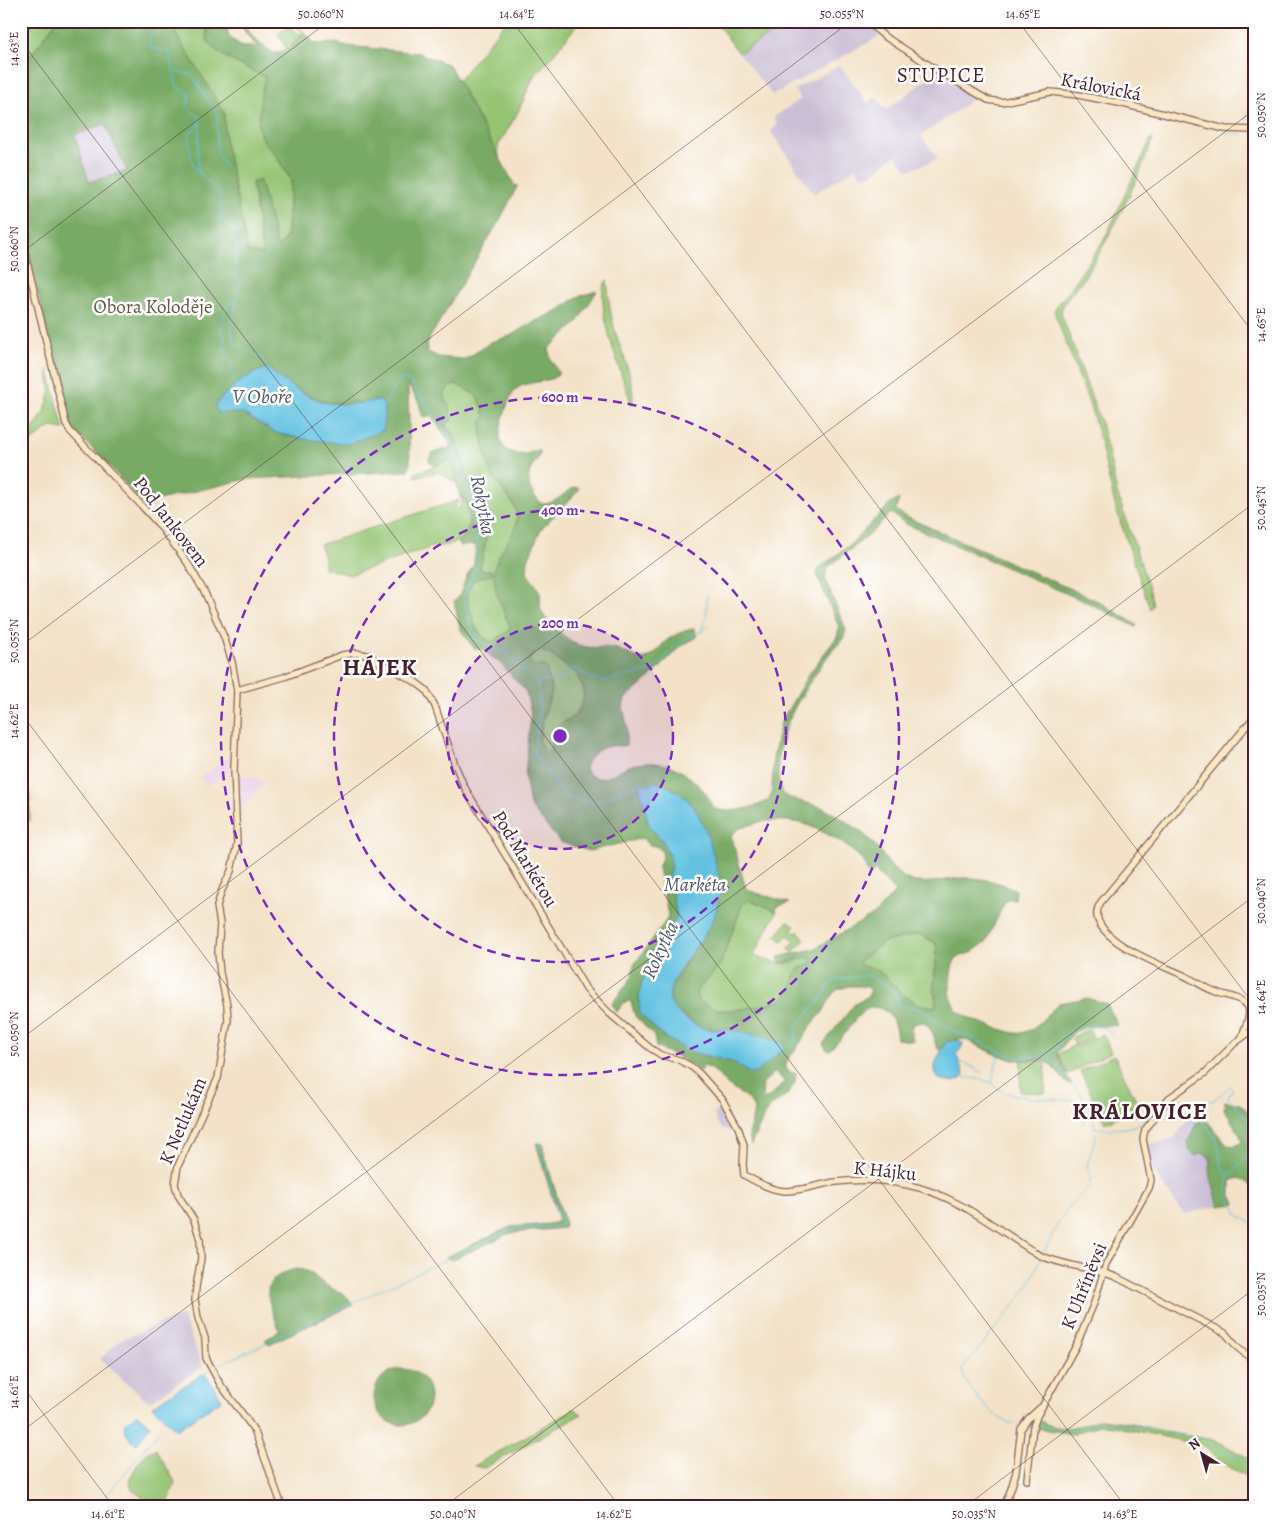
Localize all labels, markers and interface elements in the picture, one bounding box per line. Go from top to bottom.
text: 50.060°N [298,6,344,22]
text: 14.64°E [500,6,534,22]
text: 50.055°N [820,6,864,22]
text: 14.65°E [1006,6,1040,22]
text: 14.63°E [6,32,22,66]
district label: STUPICE [897,61,985,89]
street label: Královická [1059,66,1144,108]
text: 50.050°N [1253,92,1269,138]
text: 50.060°N [6,226,22,272]
park label: Obora Koloděje [94,294,212,320]
text: 14.65°E [1253,308,1269,342]
water label: V Oboře [232,383,292,410]
text: 600 m [541,387,579,407]
street label: Pod Jankovem [127,471,215,573]
water label: Rokytka [464,473,502,537]
text: 50.045°N [1253,485,1269,530]
text: 400 m [541,500,579,520]
text: 200 m [541,613,579,633]
text: 50.055°N [6,619,22,663]
district label: HÁJEK [342,651,418,683]
text: 14.62°E [6,703,22,739]
centre of rings [551,727,569,745]
street label: Pod Markétou [486,806,564,913]
water label: Markéta [664,871,726,898]
text: 50.040°N [1253,878,1269,924]
water label: Rokytka [635,917,685,983]
text: 14.64°E [1253,980,1269,1014]
text: 50.050°N [6,1011,22,1057]
street label: K Netlukám [153,1073,213,1169]
district label: KRÁLOVICE [1072,1095,1208,1127]
street label: K Hájku [852,1155,918,1187]
street label: K Uhříněvsi [1055,1239,1113,1333]
text: 50.035°N [1253,1272,1269,1316]
text: 14.61°E [6,1375,22,1409]
north arrow [1178,1430,1228,1480]
text: N [1185,1433,1204,1455]
text: 14.61°E [91,1506,125,1522]
text: 50.040°N [430,1506,476,1522]
text: 14.62°E [596,1506,632,1522]
text: 50.035°N [952,1506,996,1522]
text: 14.63°E [1103,1506,1137,1522]

